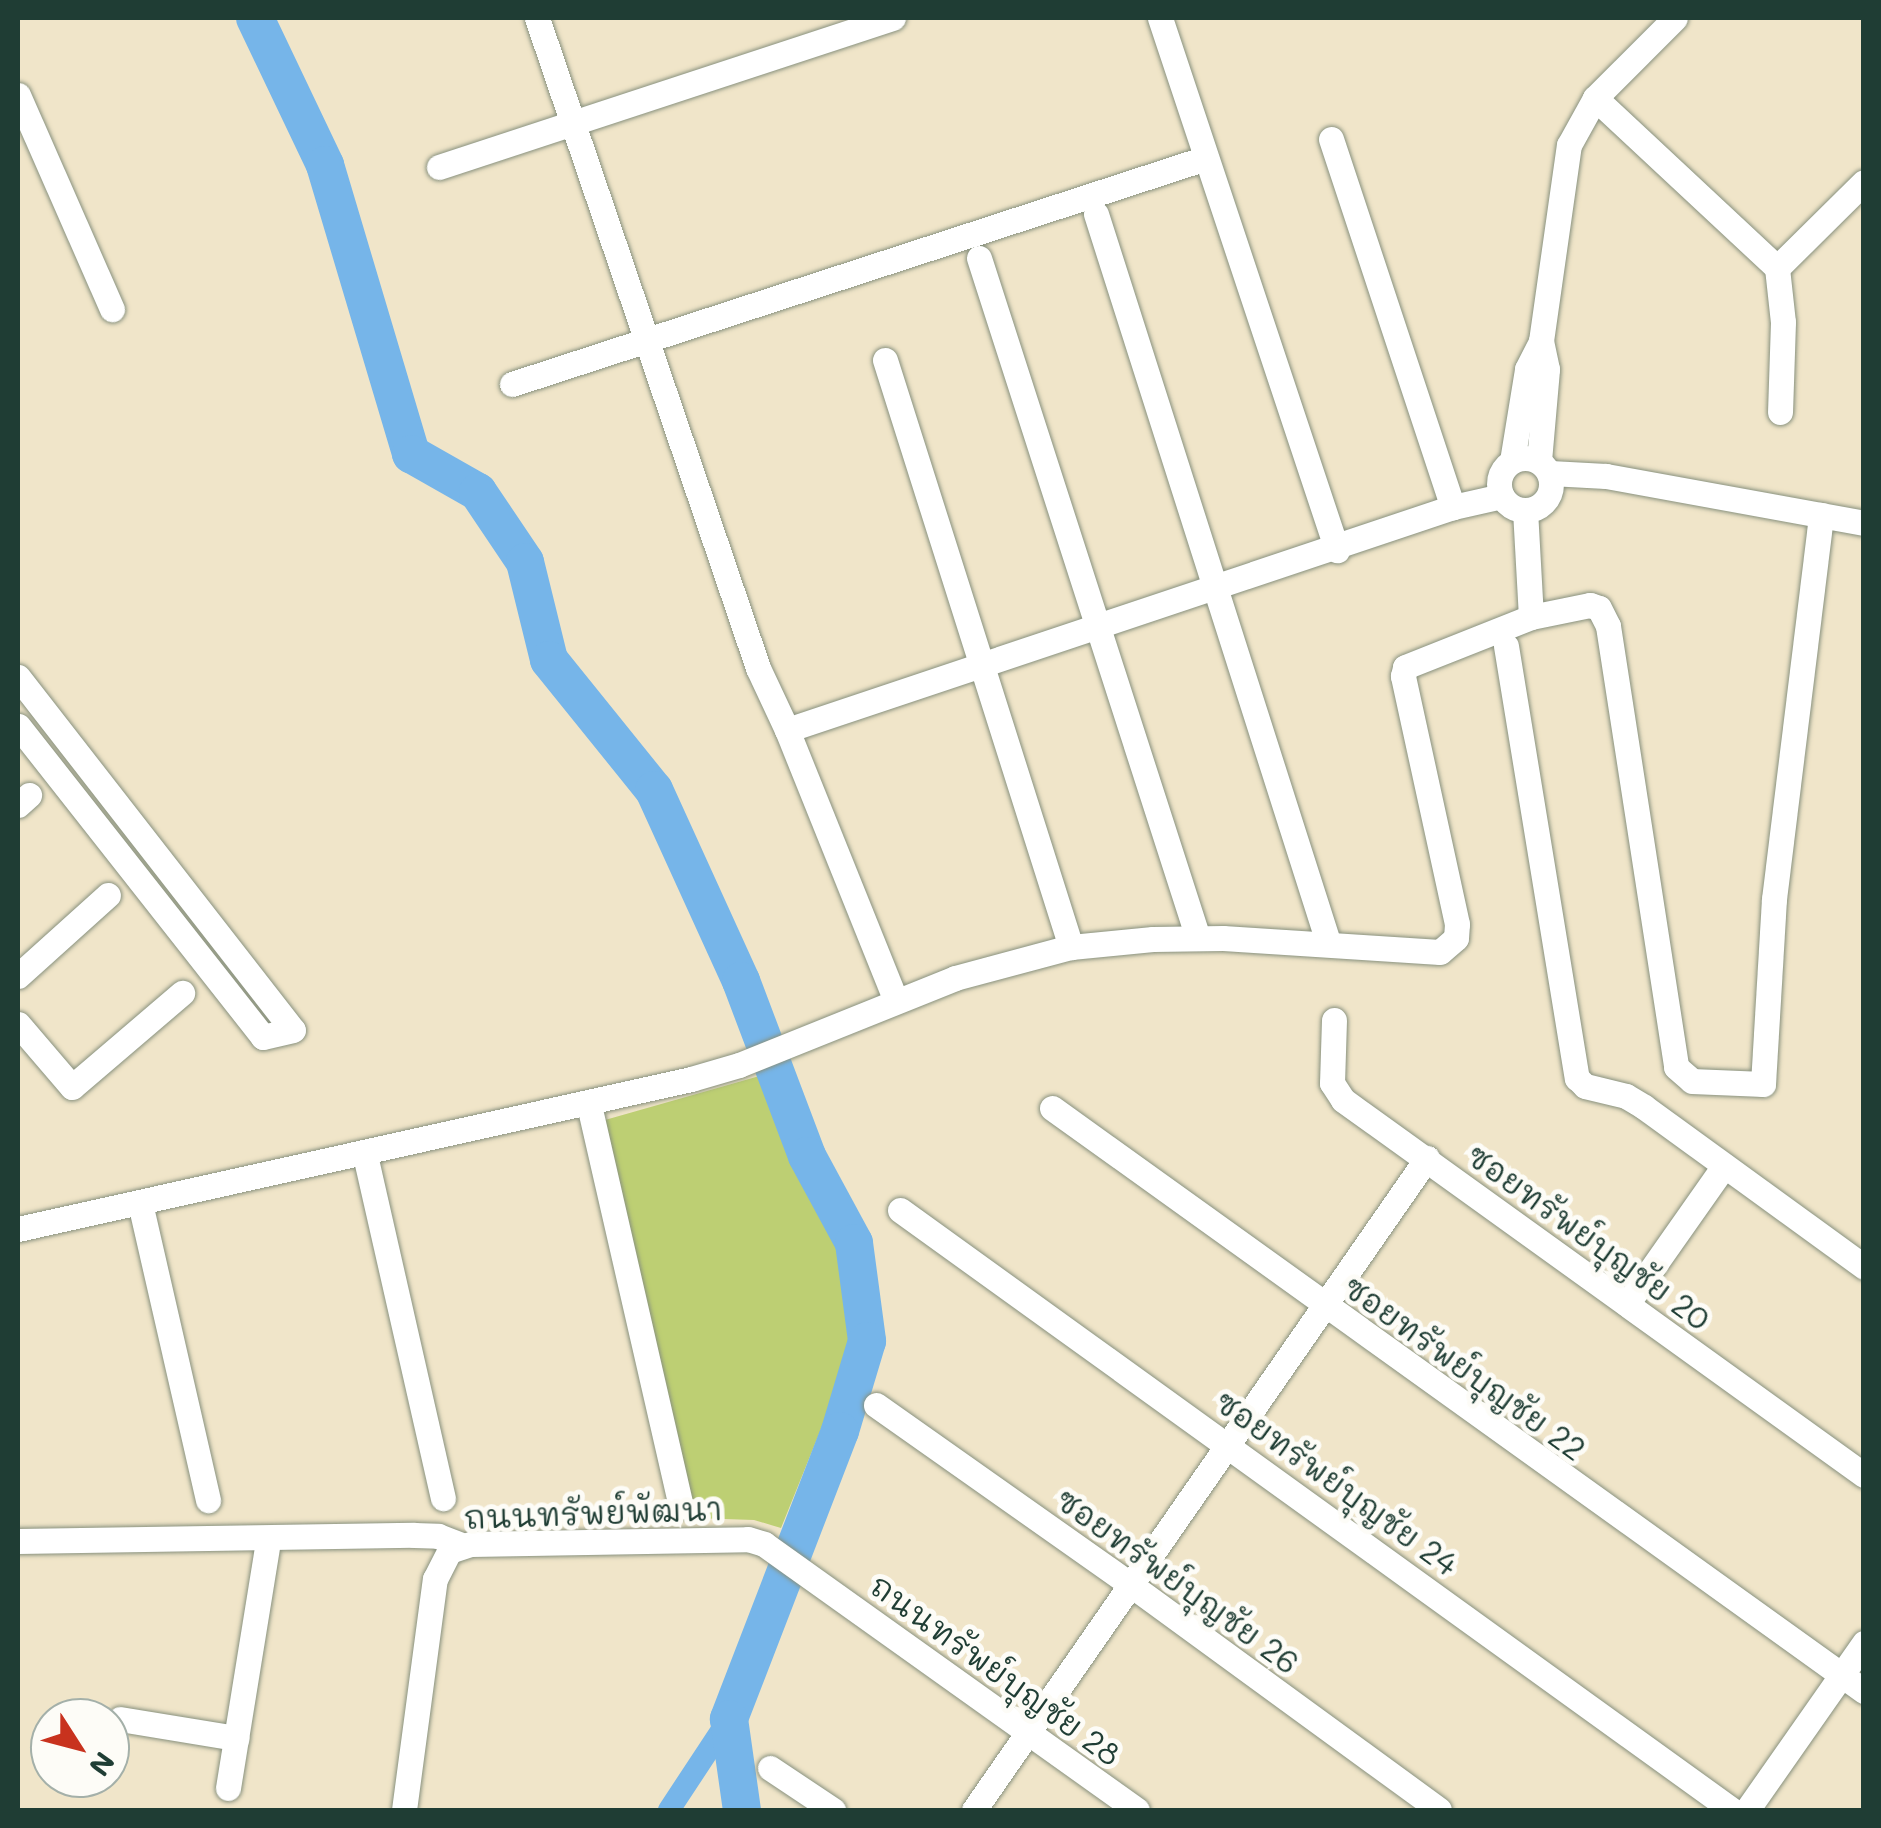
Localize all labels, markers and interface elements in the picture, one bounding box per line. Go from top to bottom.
street label: ซอยทรัพย์บุญชัย 20 [1460,1135,1718,1337]
street label: ซอยทรัพย์บุญชัย 22 [1337,1266,1593,1468]
street label: ซอยทรัพย์บุญชัย 24 [1208,1381,1466,1583]
street label: ซอยทรัพย์บุญชัย 26 [1049,1479,1307,1681]
street label: ถนนทรัพย์พัฒนา [463,1488,723,1536]
street label: ถนนทรัพย์บุญชัย 28 [863,1565,1129,1773]
north arrow [30,1698,130,1798]
text: N [82,1745,123,1784]

